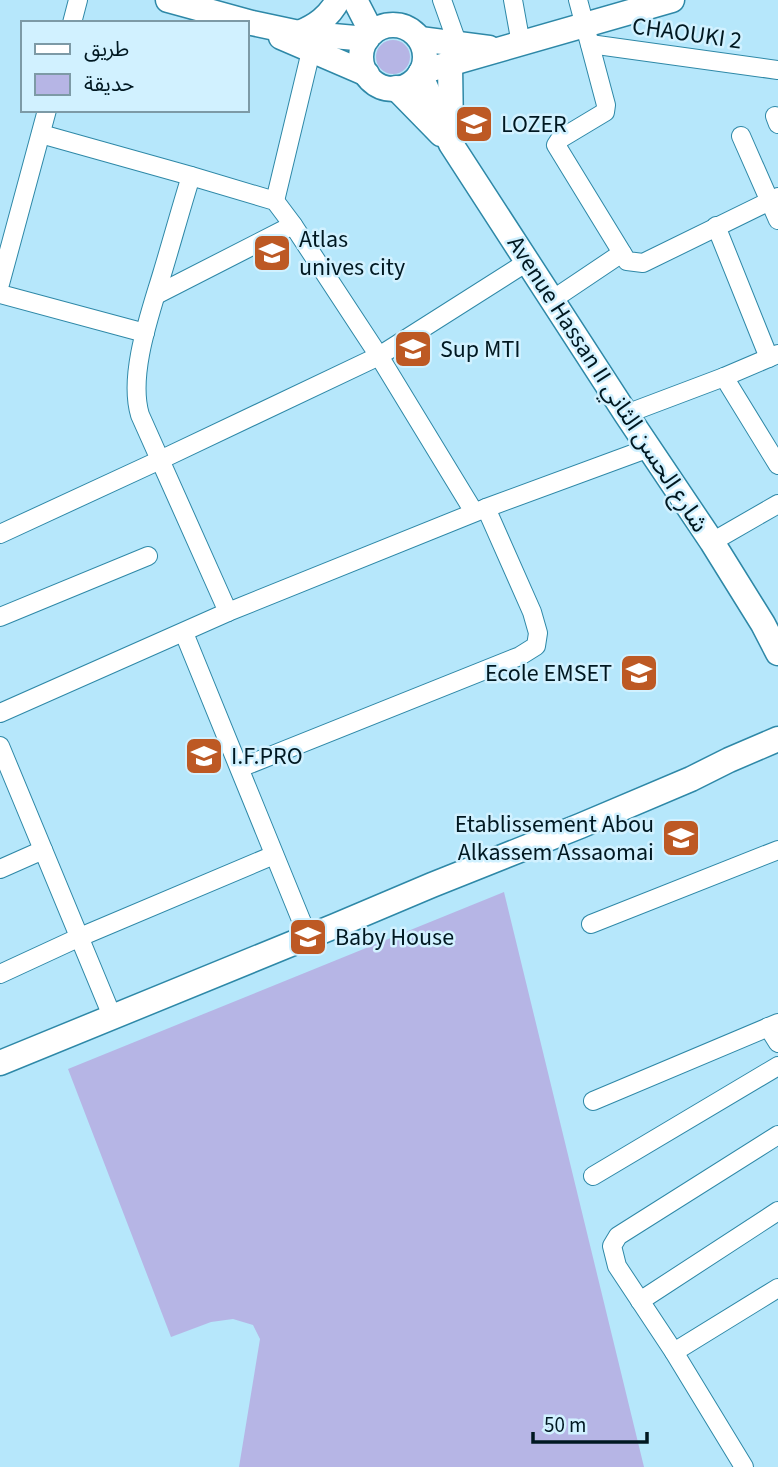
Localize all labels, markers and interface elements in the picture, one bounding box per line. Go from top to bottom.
street label: CHAOUKI 2 [630,8,744,59]
legend [21,21,248,112]
text: طريق [84,34,129,64]
text: حديقة [84,69,134,99]
school or university icon: LOZER [453,103,495,145]
place label: LOZER [501,107,567,142]
place label: Atlas unives city [299,222,405,285]
street label: Avenue Hassan II شارع الحسن الثاني [498,229,717,540]
school or university icon: Atlas unives city [251,232,293,274]
school or university icon: Sup MTI [392,328,434,370]
place label: Sup MTI [440,332,521,367]
school or university icon: Ecole EMSET [618,652,660,694]
place label: Ecole EMSET [485,656,612,691]
school or university icon: I.F.PRO [183,735,225,777]
place label: I.F.PRO [231,739,303,774]
place label: Etablissement Abou Alkassem Assaomai [455,807,654,870]
school or university icon: Etablissement Abou Alkassem Assaomai [660,817,702,859]
school or university icon: Baby House [287,916,329,958]
place label: Baby House [335,920,454,955]
scale bar [533,1400,647,1444]
text: 50 m [544,1410,586,1440]

